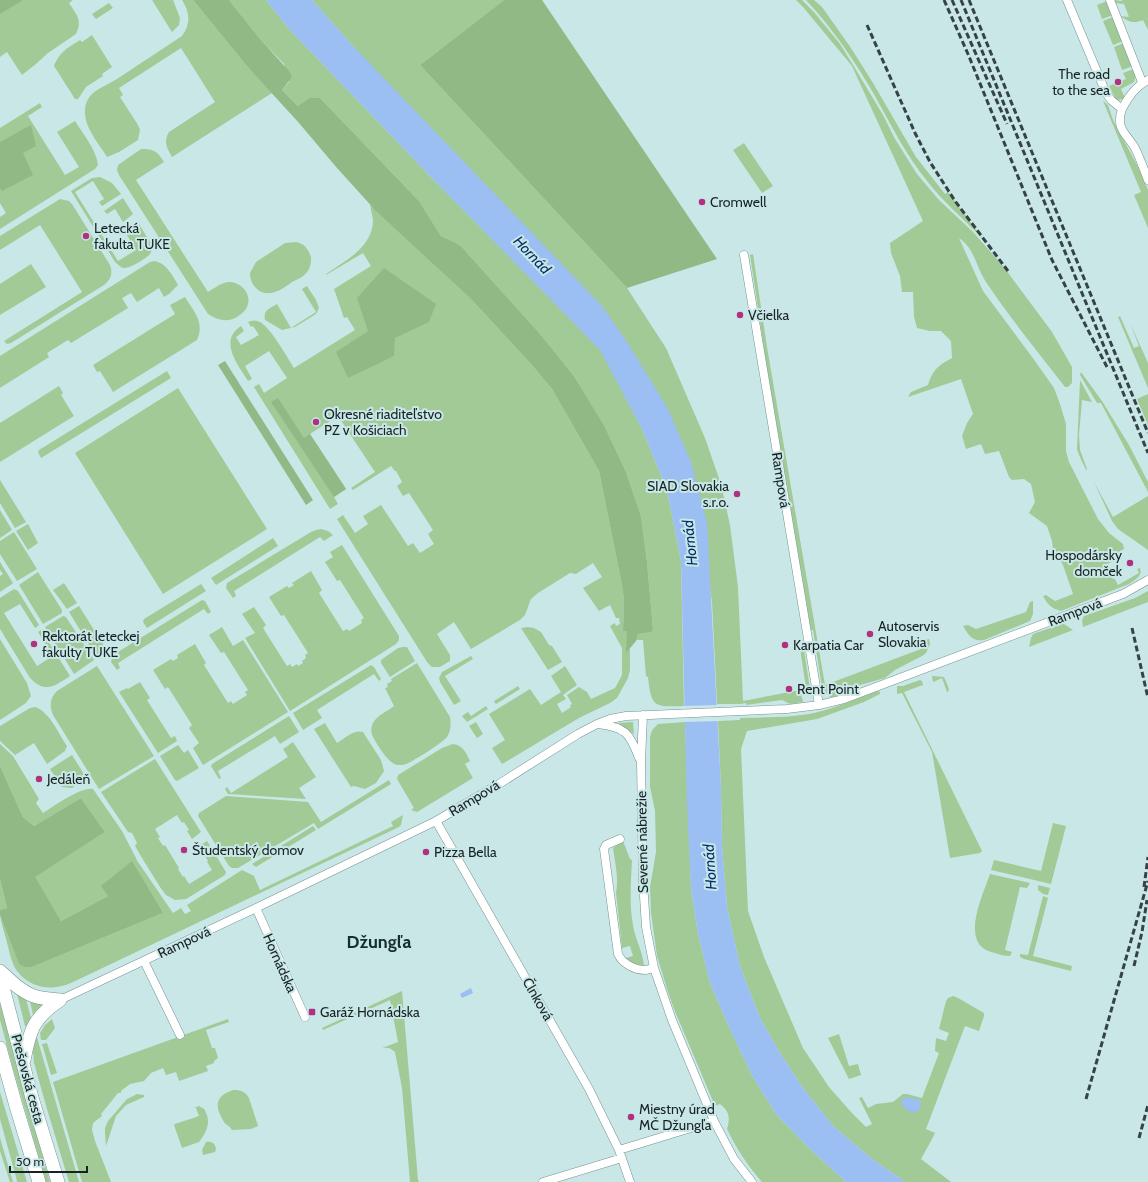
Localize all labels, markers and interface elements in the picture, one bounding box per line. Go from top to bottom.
place label: The road to the sea [1052,65,1110,99]
marker: The road to the sea [1113,77,1123,87]
place label: Cromwell [710,193,767,211]
marker: Cromwell [697,197,707,207]
place label: Letecká fakulta TUKE [94,219,170,253]
marker: Letecká fakulta TUKE [81,231,91,241]
water label: Hornád [510,232,555,279]
place label: Včielka [748,306,790,324]
marker: Včielka [735,310,745,320]
place label: Okresné riaditeľstvo PZ v Košiciach [324,405,442,439]
marker: Okresné riaditeľstvo PZ v Košiciach [311,417,321,427]
street label: Rampová [768,451,794,509]
place label: SIAD Slovakia s.r.o. [647,477,729,511]
marker: SIAD Slovakia s.r.o. [732,489,742,499]
water label: Hornád [679,518,701,567]
place label: Hospodársky domček [1045,546,1123,580]
marker: Hospodársky domček [1125,558,1135,568]
street label: Rampová [1046,593,1105,630]
place label: Autoservis Slovakia [878,617,939,651]
place label: Rektorát leteckej fakulty TUKE [42,627,139,661]
marker: Autoservis Slovakia [865,629,875,639]
place label: Karpatia Car [793,636,864,654]
marker: Rektorát leteckej fakulty TUKE [29,639,39,649]
marker: Karpatia Car [780,640,790,650]
place label: Rent Point [797,680,859,698]
marker: Rent Point [784,684,794,694]
place label: Jedáleň [46,770,90,788]
marker: Jedáleň [34,774,44,784]
street label: Rampová [445,776,503,820]
street label: Severné nábrežie [632,791,652,893]
place label: Študentský domov [192,841,304,859]
water label: Hornád [699,842,721,891]
place label: Pizza Bella [434,843,497,861]
marker: Študentský domov [179,845,189,855]
marker: Pizza Bella [421,847,431,857]
street label: Rampová [155,922,214,962]
street label: Hornádska [259,931,301,996]
district label: Džungľa [347,931,411,953]
street label: Člnková [518,974,558,1024]
place label: Garáž Hornádska [320,1003,420,1021]
marker: Garáž Hornádska [307,1007,317,1017]
street label: Prešovská cesta [7,1032,49,1126]
place label: Miestny úrad MČ Džungľa [639,1100,715,1134]
marker: Miestny úrad MČ Džungľa [626,1112,636,1122]
scale bar [10,1148,87,1174]
text: 50 m [16,1154,44,1169]

